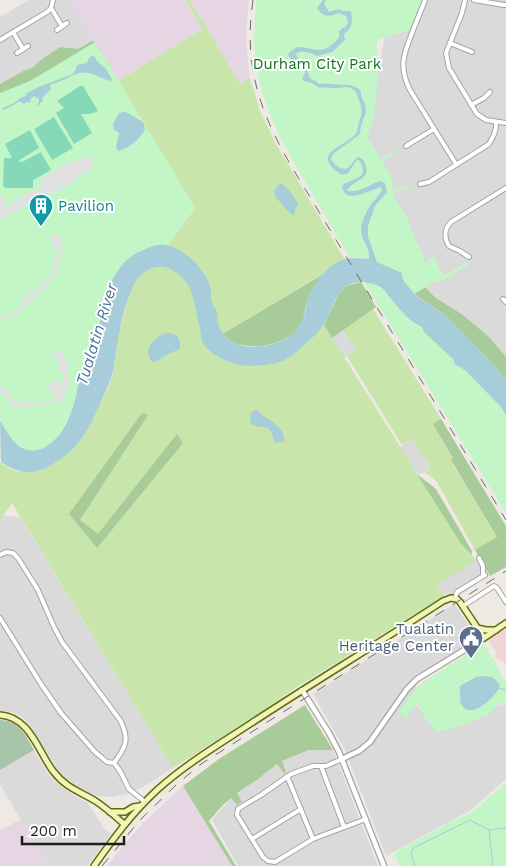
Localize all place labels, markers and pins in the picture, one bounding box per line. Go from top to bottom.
building icon: Pavilion [28,193,54,227]
place label: Pavilion [58,197,114,215]
place label: Tualatin Heritage Center [339,620,454,655]
public building icon: Tualatin Heritage Center [458,625,484,659]

